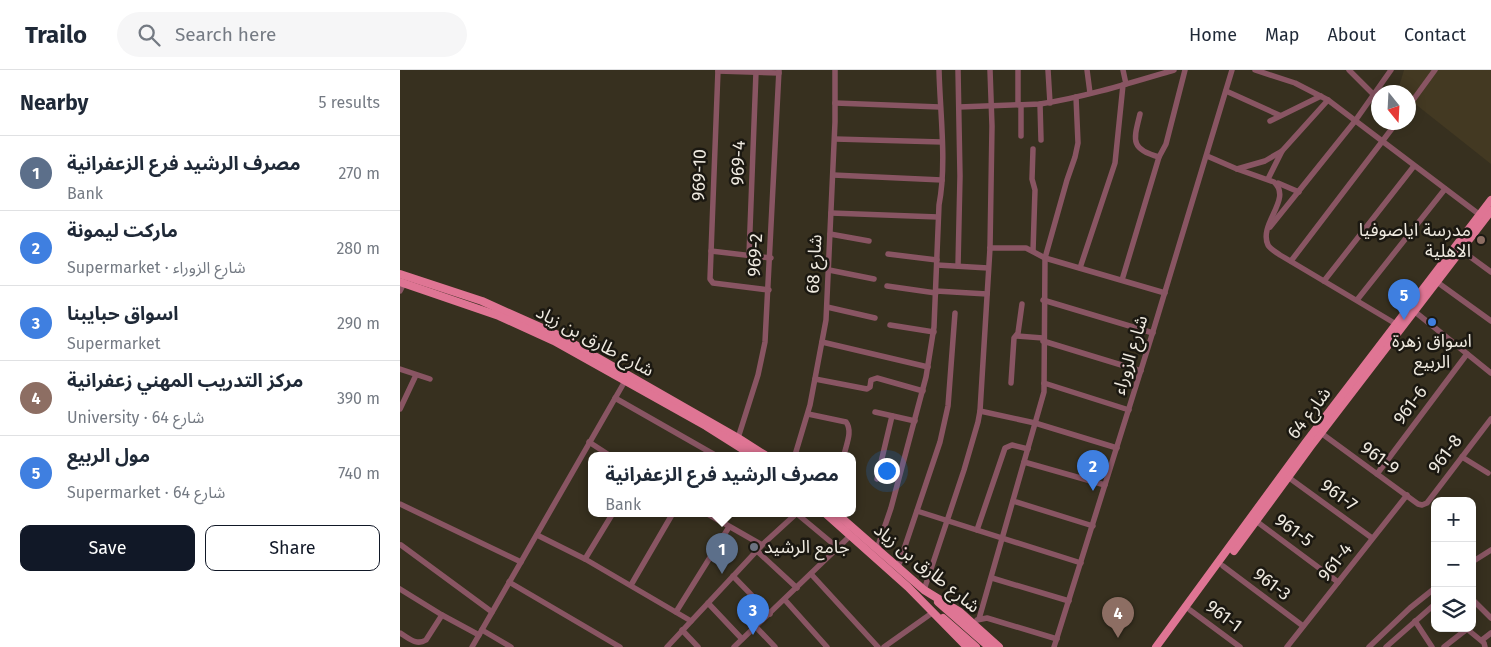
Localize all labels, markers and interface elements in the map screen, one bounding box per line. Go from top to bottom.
search box [117,12,467,57]
text: Trailo [25,21,87,49]
icon: search [135,21,163,49]
text: Search here [175,23,276,46]
text: Home [1189,24,1237,46]
text: Map [1265,24,1299,46]
text: About [1327,24,1376,46]
text: Contact [1404,24,1466,46]
north arrow [1371,85,1416,130]
text: Nearby [20,90,88,116]
text: 5 results [319,93,380,112]
street label: 969-4 [726,140,750,186]
street label: 969-10 [687,149,711,201]
text: مصرف الرشيد فرع الزعفرانية [67,152,301,175]
text: 1 [32,164,40,183]
text: 270 m [338,164,380,183]
text: Bank [67,184,103,203]
text: ماركت ليمونة [67,219,178,242]
place label: مدرسة اياصوفيا الاهلية [1359,219,1471,262]
street label: 969-2 [743,233,767,277]
street label: شارع 68 [801,234,830,294]
marker: مدرسة اياصوفيا الاهلية [1475,234,1487,246]
text: 2 [32,239,40,258]
text: 280 m [336,239,380,258]
text: Supermarket · شارع الزوراء [67,258,246,277]
pin: 5 [1388,279,1420,320]
street label: شارع طارق بن زياد [531,301,658,384]
text: اسواق حبايبنا [67,302,178,325]
street label: شارع الزوراء [1108,313,1155,398]
text: 3 [32,314,40,333]
text: 290 m [337,314,380,333]
marker: اسواق زهرة الربيع [1426,316,1438,328]
place label: اسواق زهرة الربيع [1392,330,1472,376]
text: Supermarket [67,334,161,353]
text: مركز التدريب المهني زعفرانية [67,369,303,392]
street label: 961-6 [1388,381,1432,429]
street label: شارع 64 [1282,383,1338,445]
text: 4 [31,389,41,408]
text: 390 m [337,389,380,408]
text: University · شارع 64 [67,408,204,427]
street label: 961-8 [1423,430,1467,478]
street label: 961-9 [1356,437,1404,479]
text: مول الربيع [67,444,150,467]
pin: 2 [1077,450,1109,491]
popup [588,452,856,517]
your location [874,458,900,484]
text: مصرف الرشيد فرع الزعفرانية [605,463,839,486]
text: 5 [32,464,40,483]
text: 740 m [338,464,380,483]
street label: 961-7 [1316,474,1362,516]
text: Supermarket · شارع 64 [67,483,225,502]
text: Bank [605,495,641,514]
map controls [1431,497,1476,632]
button: + [1431,497,1476,542]
street label: 961-5 [1271,509,1317,551]
street label: شارع طارق بن زياد [868,519,984,620]
button: Save [20,525,195,571]
button: Share [205,525,380,571]
pin: 1 [706,533,738,574]
place label: جامع الرشيد [764,536,850,561]
street label: 961-4 [1313,538,1357,586]
marker: جامع الرشيد [748,541,760,553]
button: − [1431,542,1476,587]
street label: 961-3 [1249,563,1295,605]
button: layers [1431,587,1476,632]
pin: 3 [737,594,769,635]
street label: 961-1 [1202,595,1246,637]
pin: 4 [1102,597,1134,638]

